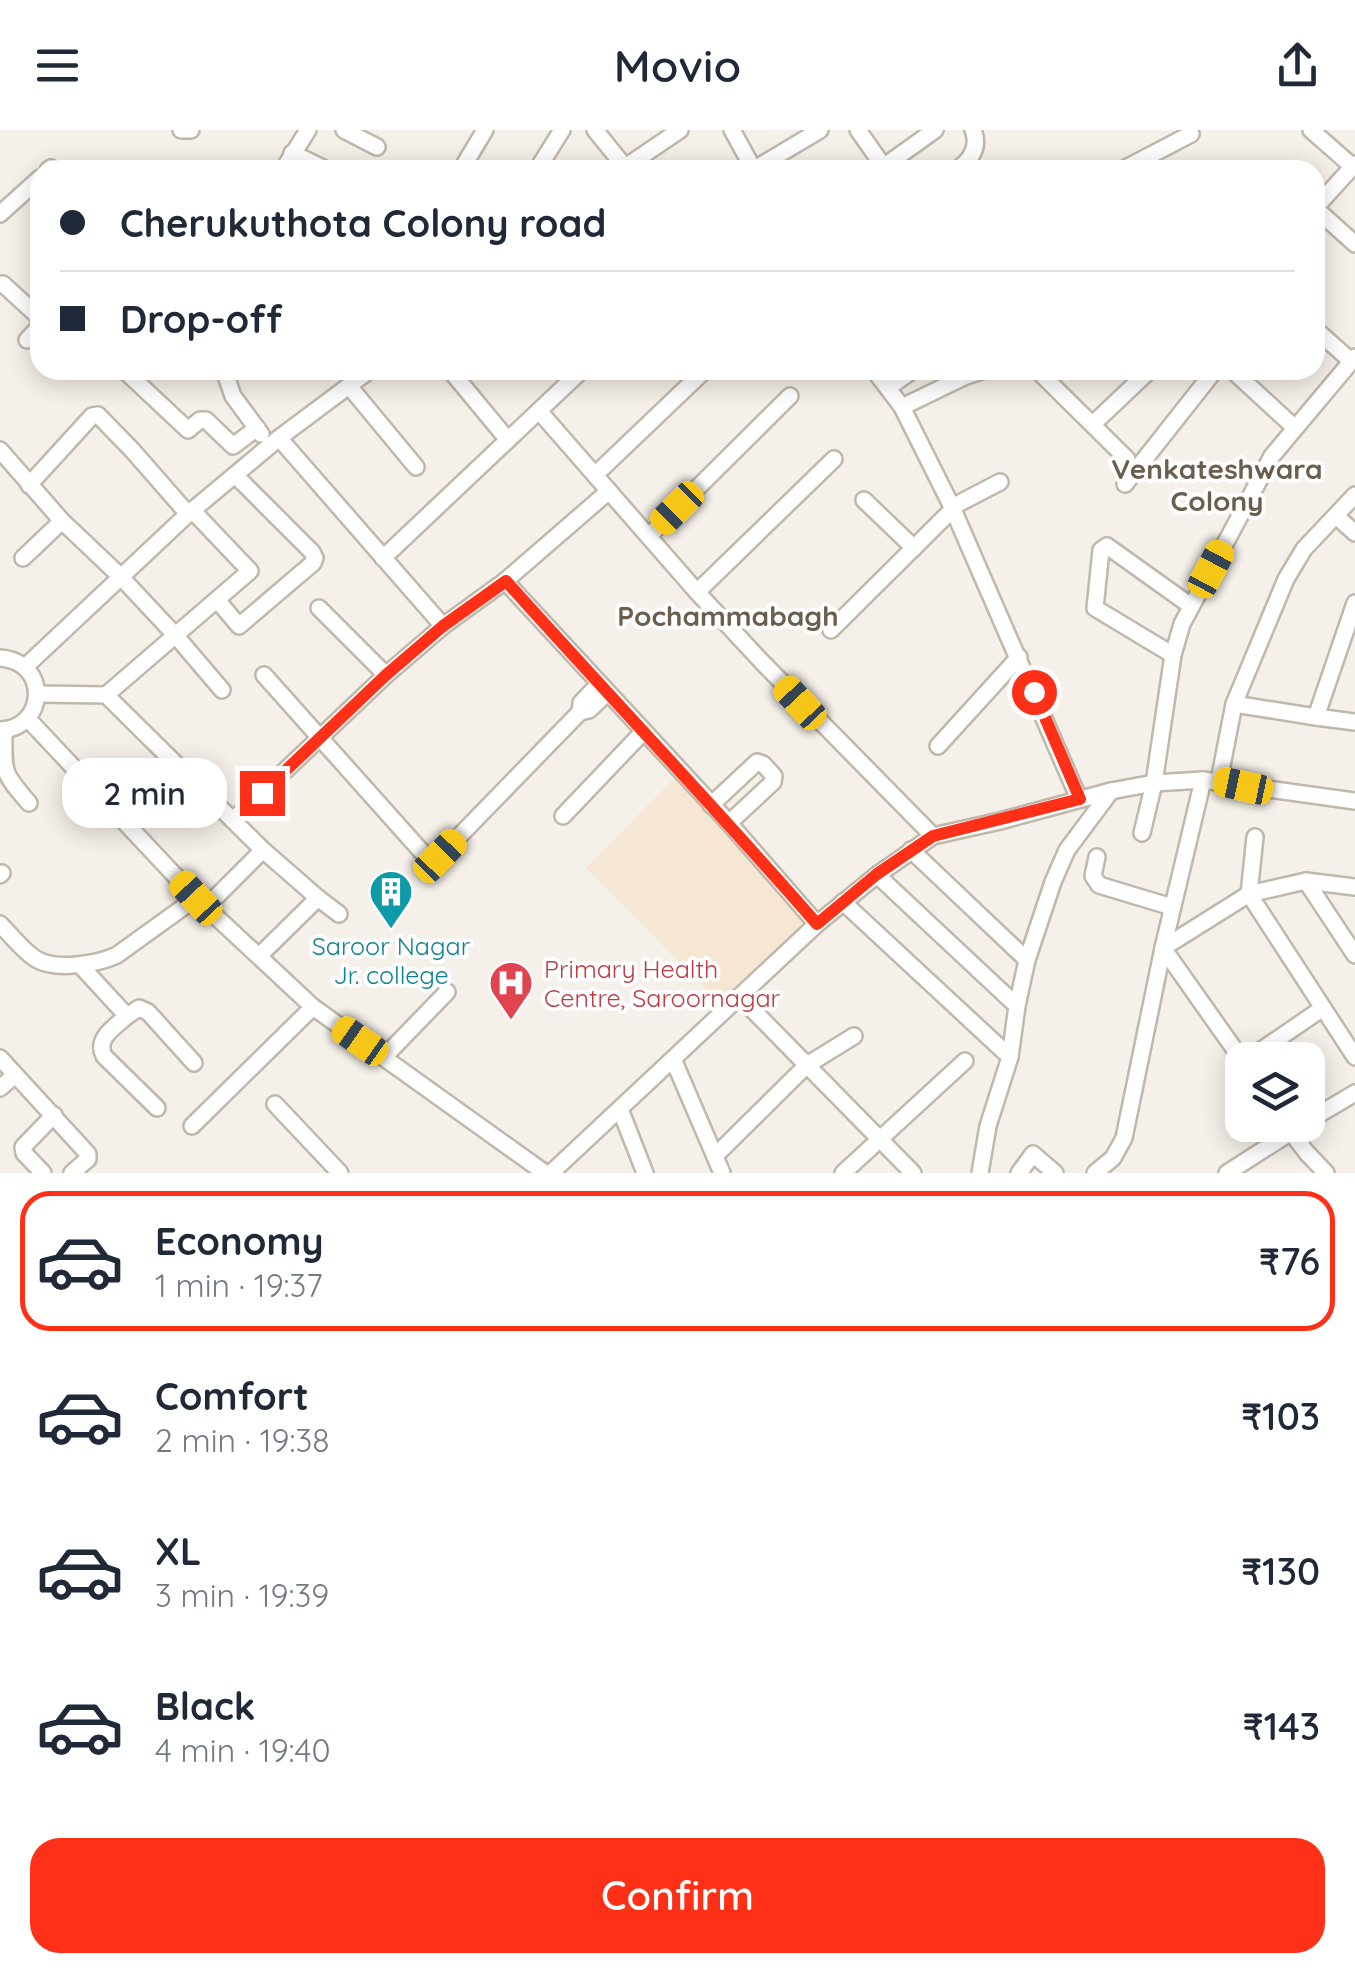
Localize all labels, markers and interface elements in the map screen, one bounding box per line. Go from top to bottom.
text: Movio [614,37,741,93]
icon: menu [30,38,85,93]
icon: share [1270,38,1325,93]
text: Cherukuthota Colony road [120,199,606,247]
text: Drop-off [120,295,282,343]
district label: Venkateshwara Colony [1111,451,1323,518]
car [645,476,709,540]
car [1184,535,1238,603]
district label: Pochammabagh [617,598,839,633]
route start [1012,670,1057,715]
car [769,671,831,735]
callout: 2 min [62,758,227,828]
car [1211,765,1275,807]
route end [240,771,285,816]
text: 2 min [103,773,186,813]
car [408,824,472,888]
car [165,866,227,930]
building icon: Saroor Nagar Jr. college [368,869,414,930]
place label: Saroor Nagar Jr. college [312,930,471,990]
place label: Primary Health Centre, Saroornagar [544,953,781,1013]
hospital icon: Primary Health Centre, Saroornagar [488,960,534,1021]
car [327,1012,393,1070]
map controls [1225,1042,1325,1142]
button: layers [1225,1042,1325,1142]
icon: car [35,1216,125,1306]
text: Economy [155,1217,324,1265]
text: ₹76 [1259,1237,1320,1285]
text: 1 min · 19:37 [155,1265,323,1305]
icon: car [35,1371,125,1461]
text: Comfort [155,1372,309,1420]
text: ₹103 [1241,1392,1320,1440]
text: 2 min · 19:38 [155,1420,329,1460]
icon: car [35,1526,125,1616]
text: XL [155,1527,201,1575]
text: ₹130 [1241,1547,1320,1595]
text: 3 min · 19:39 [155,1575,329,1615]
icon: car [35,1681,125,1771]
text: Black [155,1682,255,1730]
text: ₹143 [1243,1702,1320,1750]
text: 4 min · 19:40 [155,1730,330,1770]
button: Confirm [30,1838,1325,1953]

